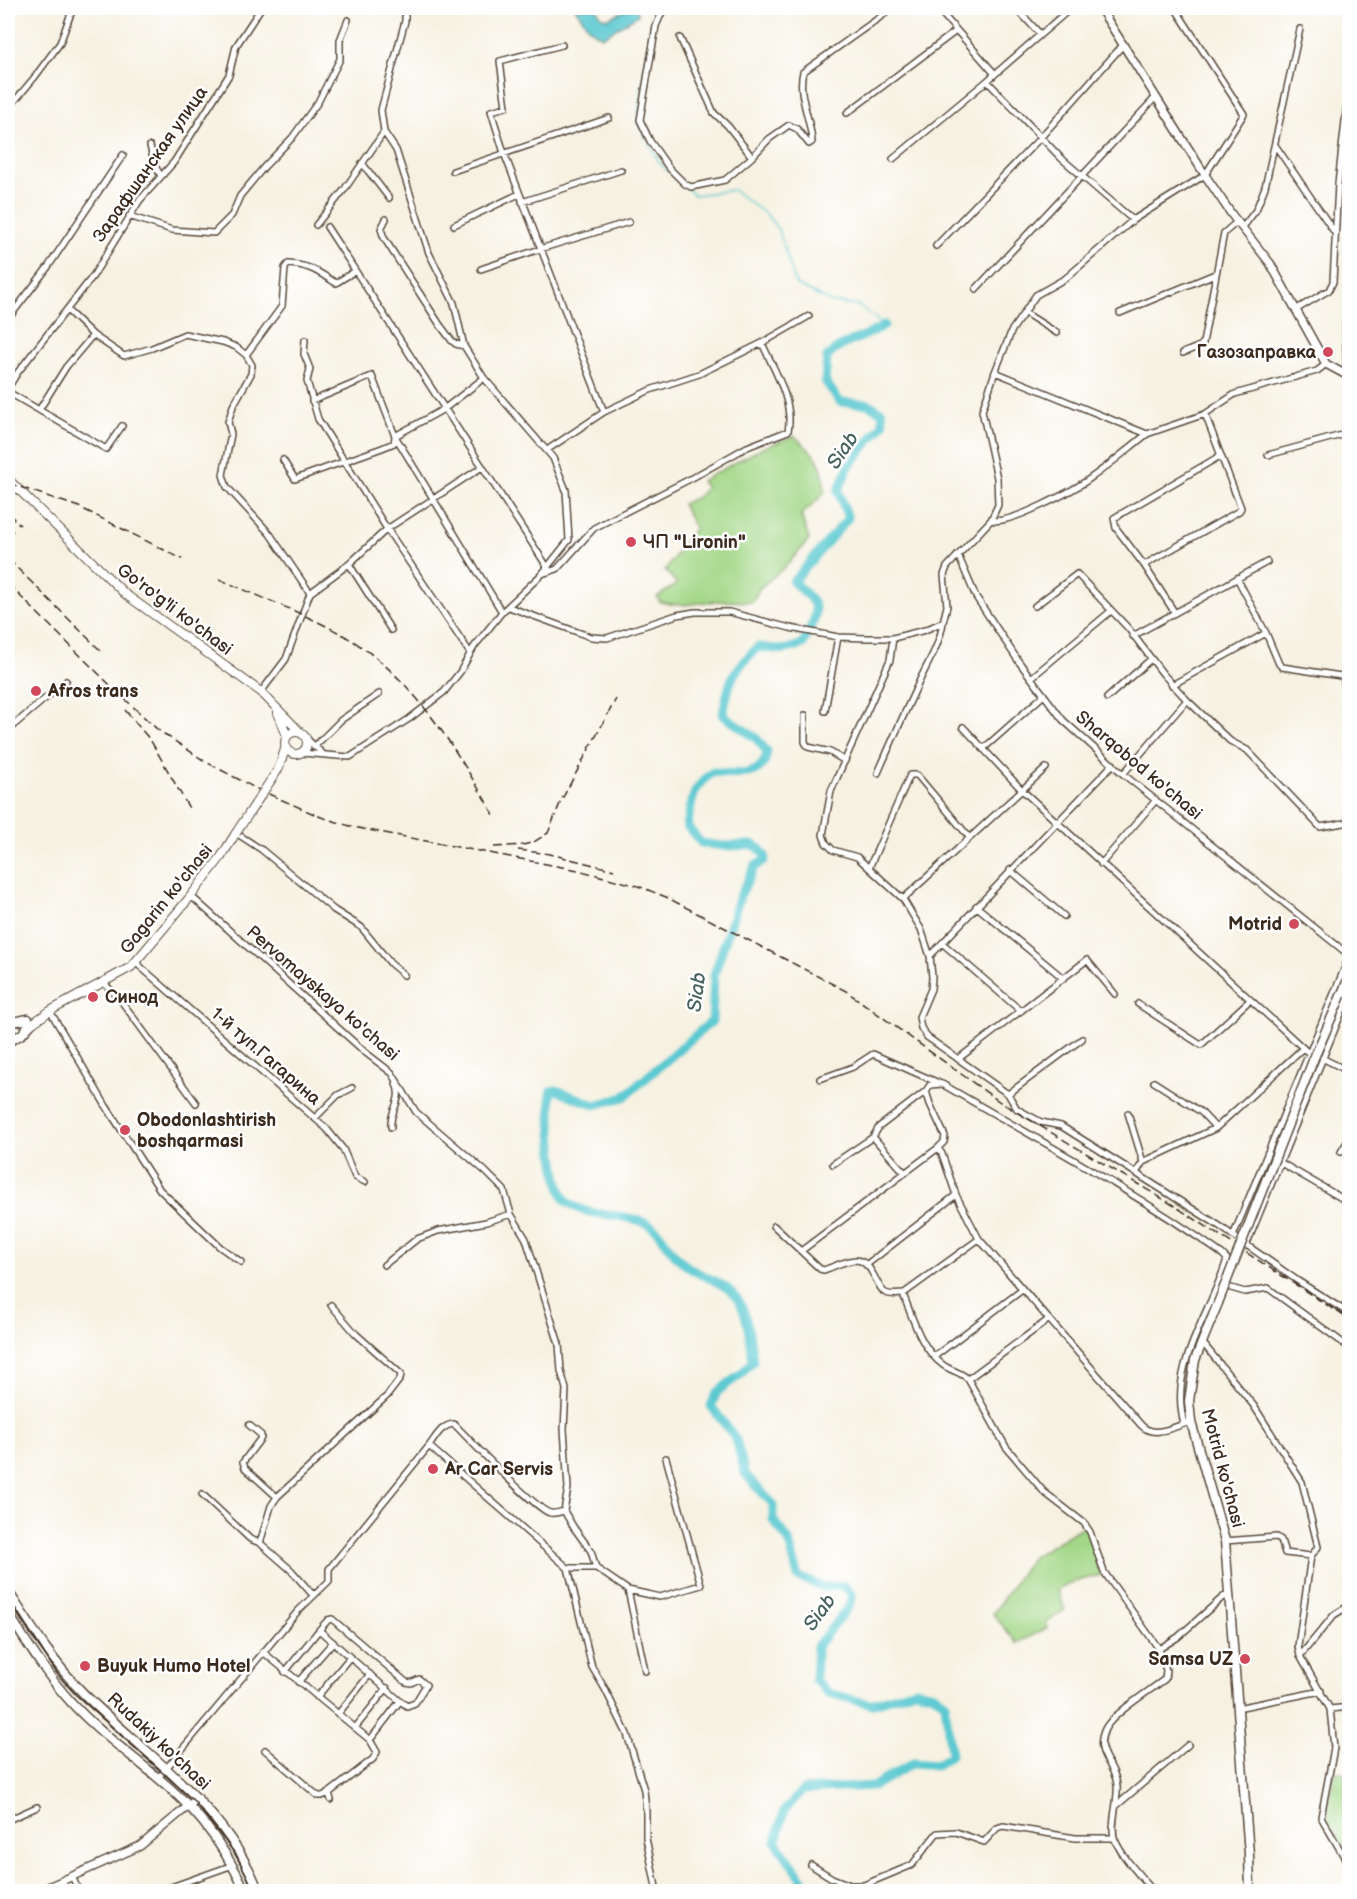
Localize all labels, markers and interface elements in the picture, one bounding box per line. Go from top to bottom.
street label: Зарафшанская улица [89,82,212,246]
place label: Газозаправка [1196,342,1317,363]
marker: Газозаправка [1321,345,1335,359]
water label: Siab [822,427,864,474]
place label: ЧП "Lironin" [643,532,746,553]
marker: ЧП "Lironin" [624,535,638,549]
street label: Go'ro'g'li ko'chasi [113,559,237,660]
place label: Afros trans [47,681,138,702]
marker: Afros trans [29,684,43,698]
street label: Sharqobod ko'chasi [1071,706,1206,824]
street label: Gagarin ko'chasi [116,840,217,958]
place label: Motrid [1228,914,1282,935]
marker: Motrid [1287,917,1301,931]
street label: Pervomayskaya ko'chasi [242,922,403,1065]
water label: Siab [683,971,711,1013]
place label: Синод [105,987,158,1008]
marker: Синод [86,990,100,1004]
street label: 1-й туп.Гагарина [207,1003,325,1110]
place label: Obodonlashtirish boshqarmasi [137,1110,276,1152]
marker: Obodonlashtirish boshqarmasi [118,1123,132,1137]
street label: Motrid ko'chasi [1197,1406,1248,1530]
place label: Ar Car Servis [444,1459,553,1480]
marker: Ar Car Servis [426,1462,440,1476]
water label: Siab [798,1589,841,1636]
place label: Samsa UZ [1148,1649,1233,1670]
marker: Samsa UZ [1238,1652,1252,1666]
place label: Buyuk Humo Hotel [97,1656,251,1677]
marker: Buyuk Humo Hotel [78,1659,92,1673]
street label: Rudakiy ko'chasi [103,1688,215,1794]

